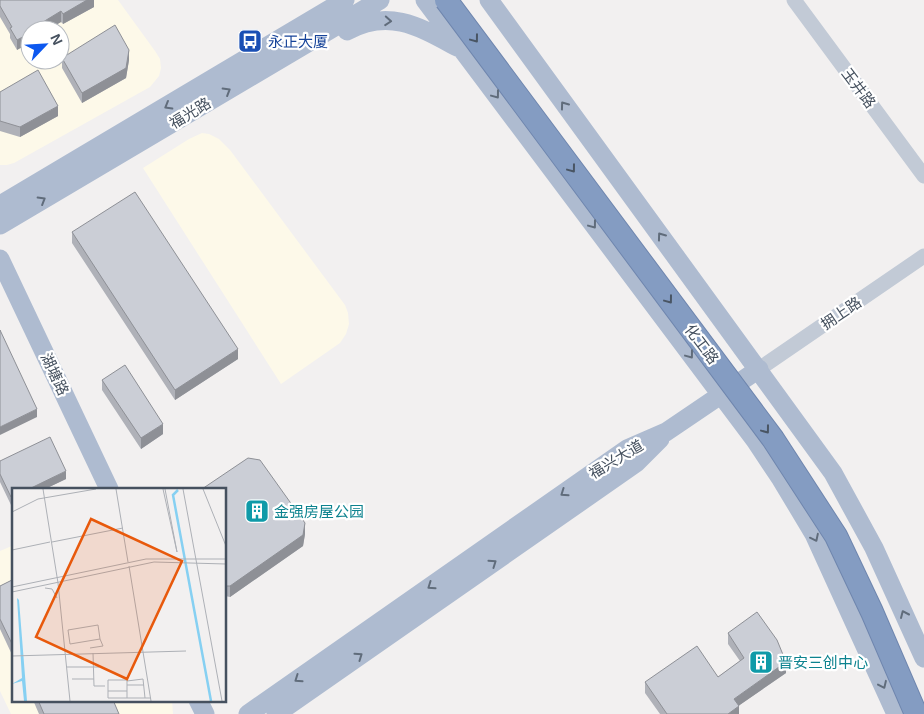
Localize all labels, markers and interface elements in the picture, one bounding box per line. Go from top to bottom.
one-way arrow [384,16,392,27]
north arrow [20,20,70,70]
bus stop icon: 永正大厦 [237,28,263,54]
text: N [47,32,66,47]
place label: 永正大厦 [268,33,328,50]
one-way arrow [469,33,478,43]
street label: 玉井路 [839,65,879,111]
one-way arrow [222,87,231,97]
one-way arrow [490,89,499,99]
street label: 福光路 [166,94,214,132]
one-way arrow [164,100,173,110]
one-way arrow [561,101,571,110]
one-way arrow [566,163,575,173]
one-way arrow [37,197,46,207]
one-way arrow [587,219,596,229]
one-way arrow [657,232,667,241]
street label: 拥上路 [818,293,864,333]
one-way arrow [663,294,672,304]
street label: 化工路 [682,321,722,367]
street label: 湖塘路 [38,350,72,398]
one-way arrow [684,350,693,359]
one-way arrow [761,424,769,433]
street label: 福兴大道 [586,436,646,482]
one-way arrow [561,487,570,496]
inset map [12,488,226,702]
building icon: 金强房屋公园 [244,498,270,524]
place label: 金强房屋公园 [274,503,364,520]
one-way arrow [809,532,819,541]
one-way arrow [487,560,497,569]
one-way arrow [427,580,437,589]
one-way arrow [899,610,910,619]
building icon: 晋安三创中心 [748,649,774,675]
one-way arrow [354,653,363,662]
place label: 晋安三创中心 [778,654,868,671]
one-way arrow [294,673,304,682]
one-way arrow [876,680,887,689]

